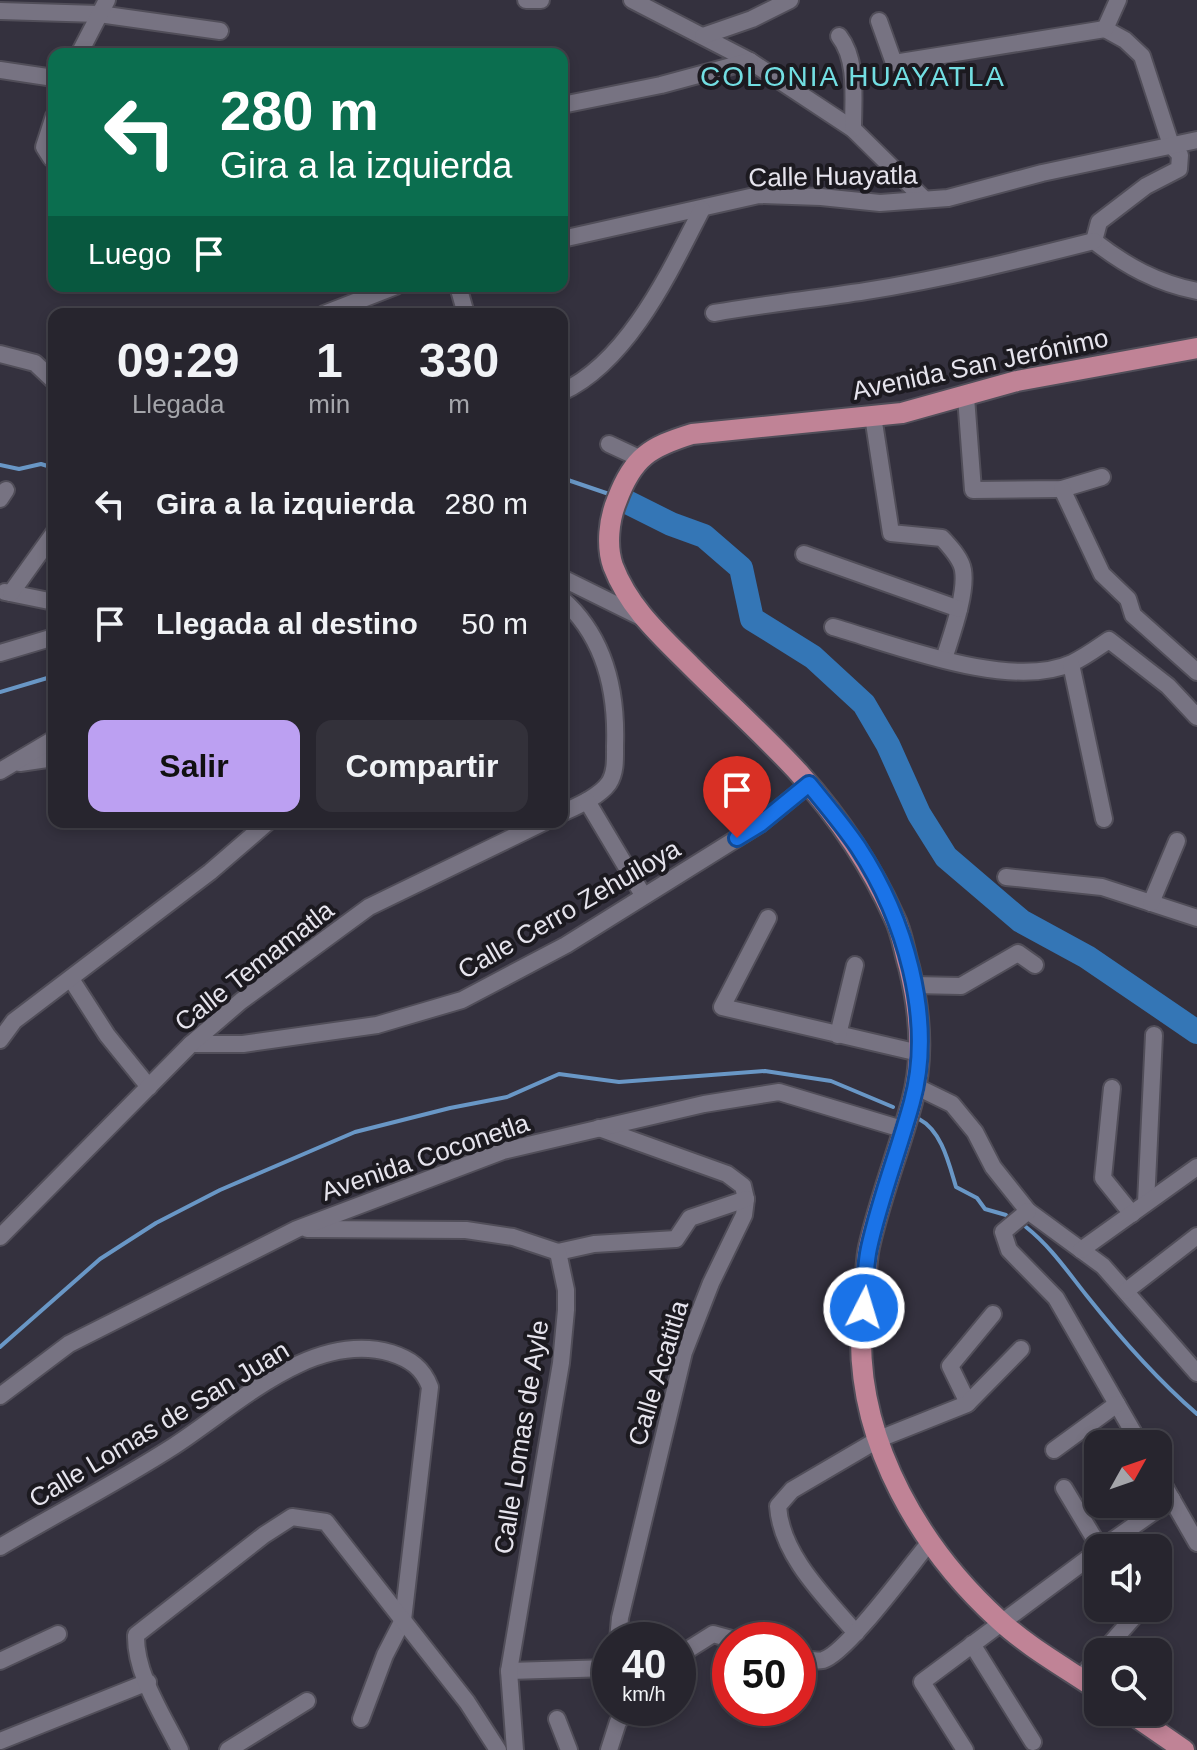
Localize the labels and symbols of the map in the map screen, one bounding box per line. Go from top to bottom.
district label: COLONIA HUAYATLA [700,61,1006,92]
street label: Calle Huayatla [748,160,918,192]
street label: Avenida San Jerónimo [849,322,1111,406]
pin [703,756,771,838]
street label: Calle Cerro Zehuiloya [453,833,686,985]
street label: Calle Temamatla [169,894,340,1037]
street label: Avenida Coconetla [317,1107,533,1207]
position arrow [822,1266,906,1350]
street label: Calle Acatitla [622,1296,694,1449]
street label: Calle Lomas de Ayle [488,1318,554,1556]
street label: Calle Lomas de San Juan [24,1334,294,1514]
north arrow [1084,1430,1172,1518]
speed limit sign: 50 [712,1622,816,1726]

